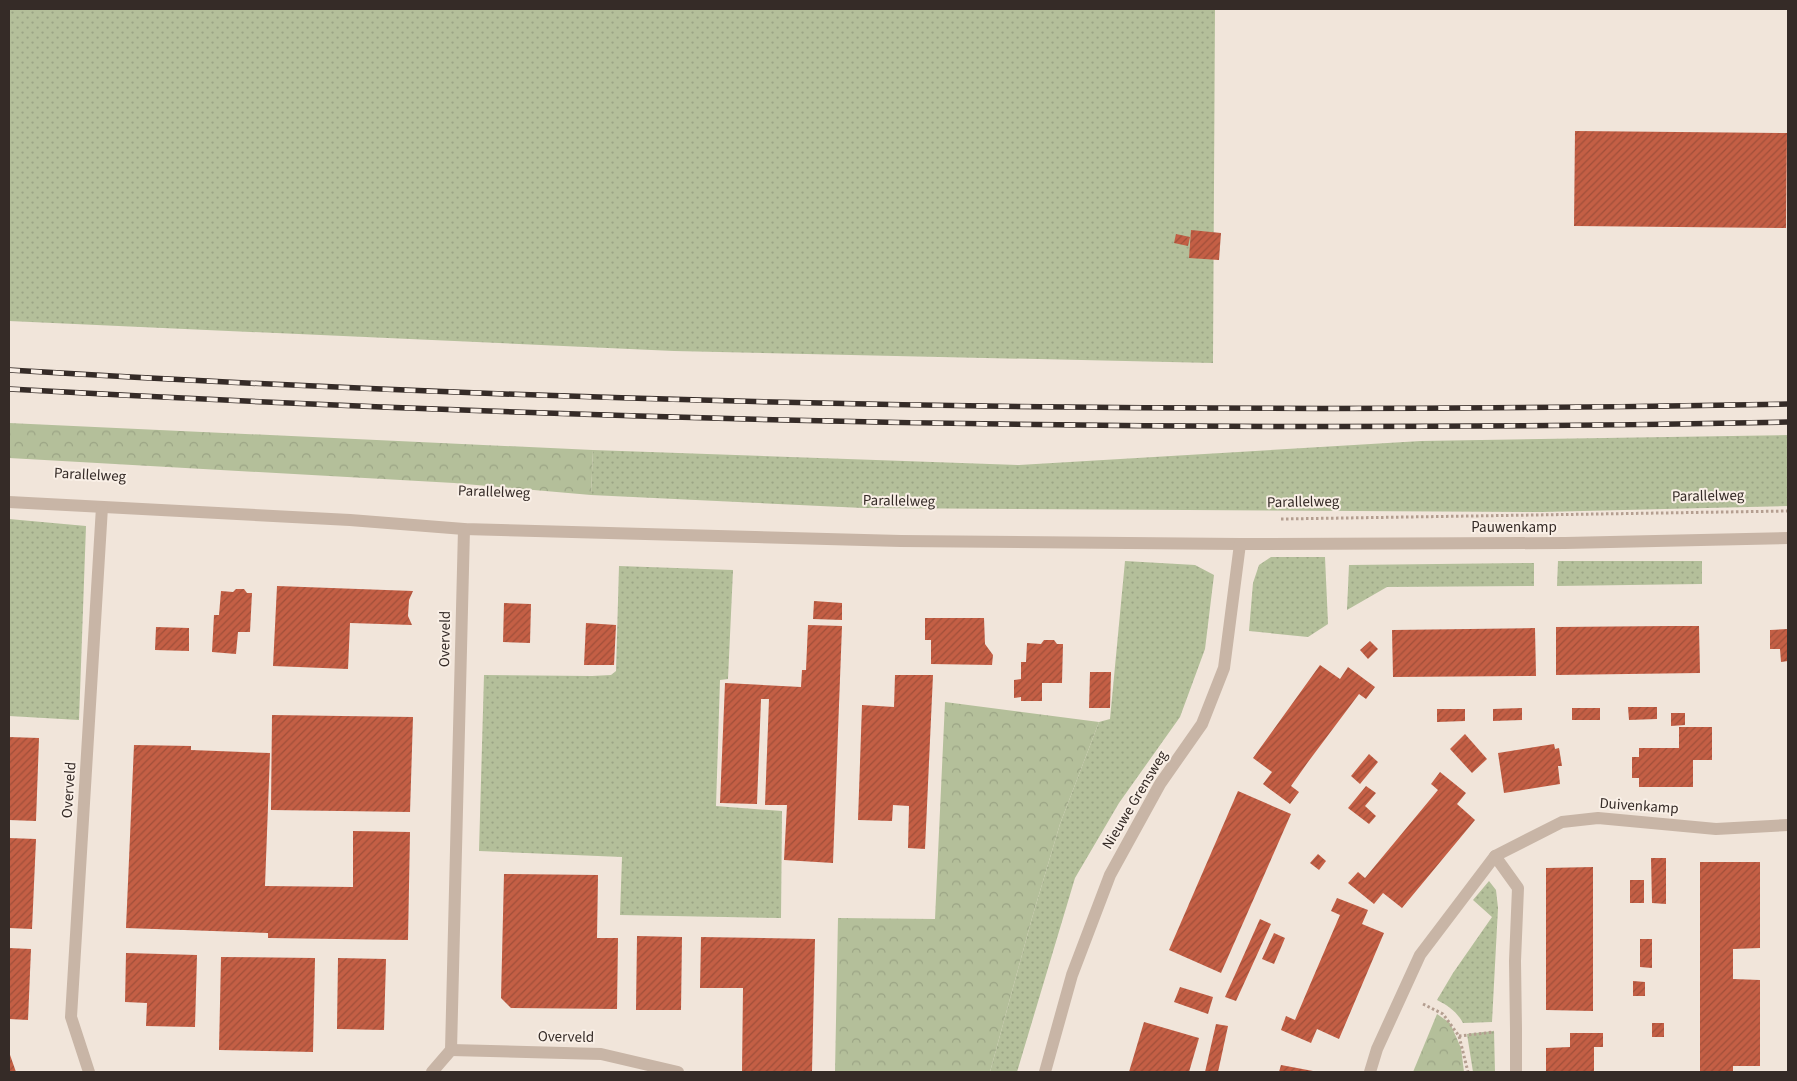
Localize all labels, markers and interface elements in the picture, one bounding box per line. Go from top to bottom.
street label: Parallelweg [53,463,127,487]
street label: Parallelweg [457,480,531,504]
street label: Parallelweg [1672,485,1745,507]
street label: Parallelweg [863,490,936,512]
street label: Parallelweg [1267,491,1340,513]
street label: Pauwenkamp [1471,517,1557,538]
street label: Overveld [434,611,456,667]
street label: Nieuwe Grensweg [1097,746,1173,853]
street label: Overveld [57,761,81,819]
street label: Duivenkamp [1599,793,1679,819]
street label: Overveld [538,1026,594,1048]

